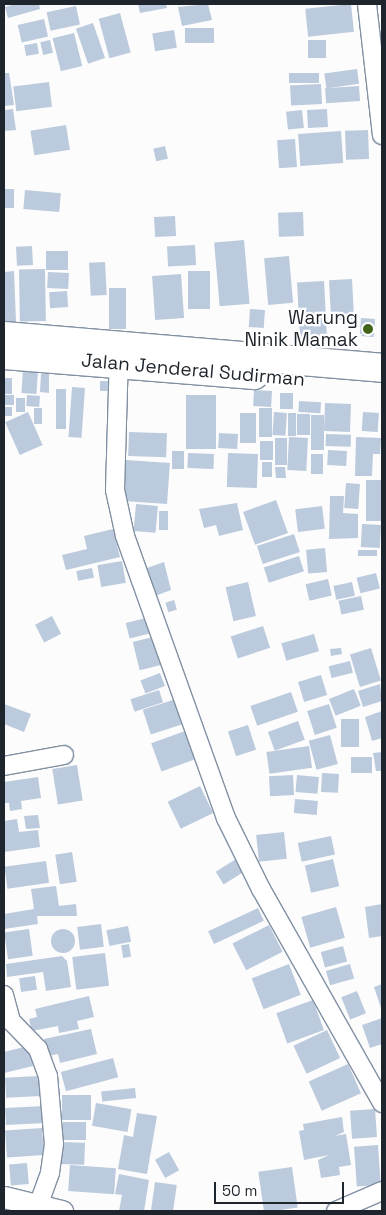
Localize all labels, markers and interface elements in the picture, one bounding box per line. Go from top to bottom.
place label: Warung Ninik Mamak [244,307,358,351]
marker: Warung Ninik Mamak [362,323,374,335]
street label: Jalan Jenderal Sudirman [80,349,306,391]
scale bar [216,1172,346,1204]
text: 50 m [222,1181,257,1200]

